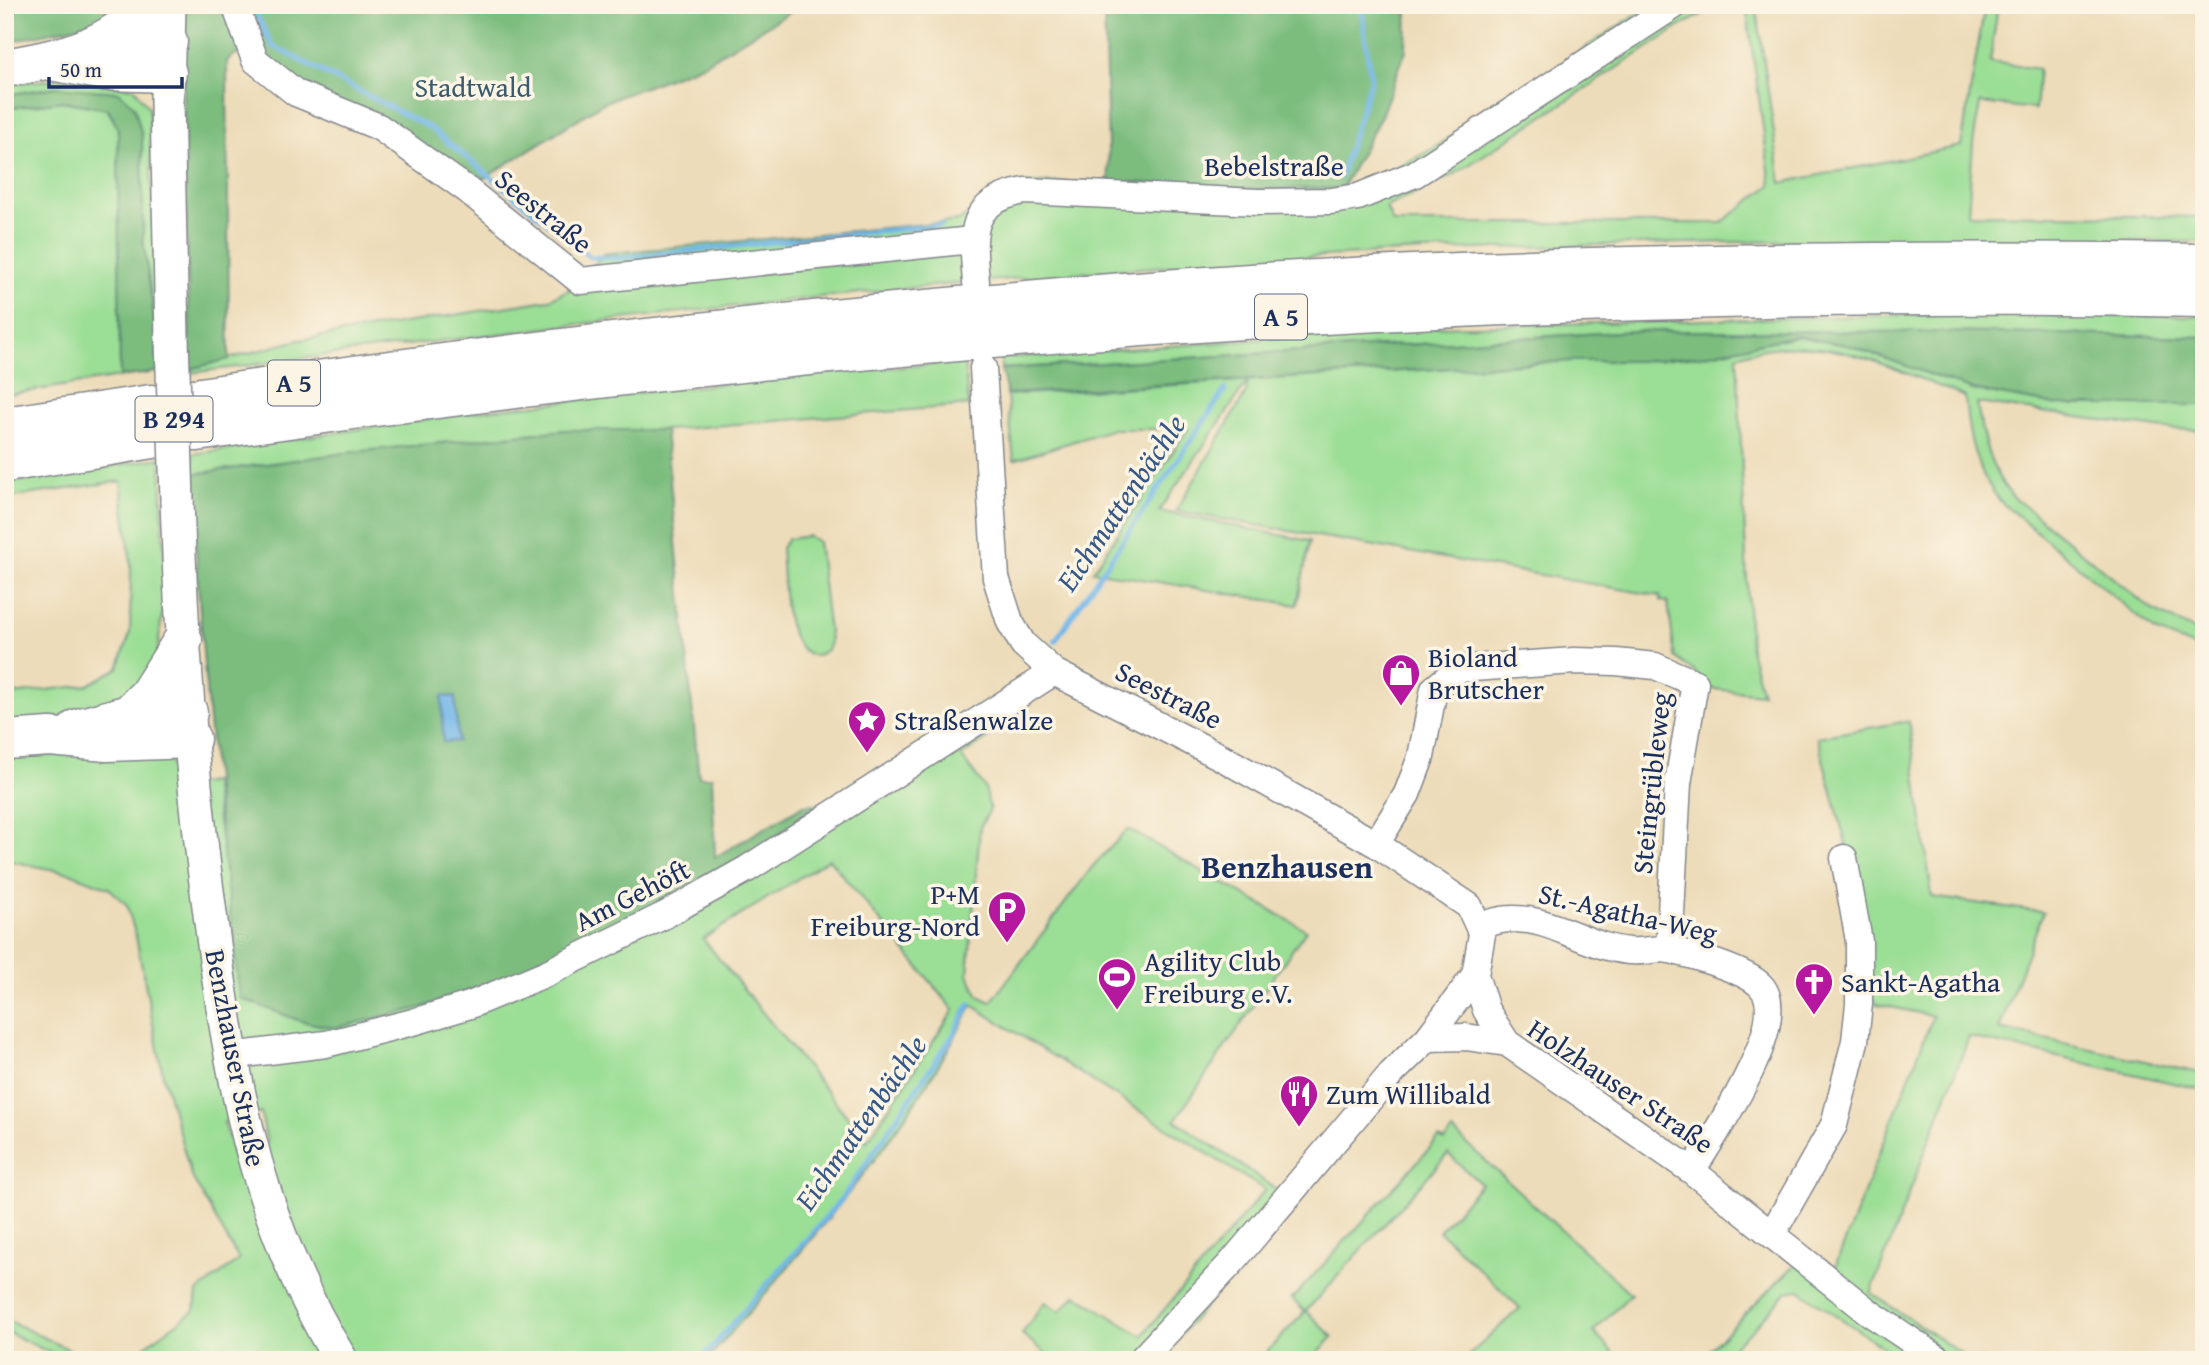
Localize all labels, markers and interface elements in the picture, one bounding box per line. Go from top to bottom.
scale bar [49,46,182,90]
text: 50 m [60,54,102,85]
park label: Stadtwald [414,66,532,107]
street label: Bebelstraße [1204,145,1344,186]
street label: Seestraße [487,158,602,263]
road number: A 5 [1255,294,1307,340]
road number: A 5 [268,360,320,406]
road number: B 294 [136,396,212,442]
water label: Eichmattenbächle [1044,405,1196,601]
place label: Bioland Brutscher [1428,636,1544,709]
street label: Seestraße [1109,650,1230,739]
shop icon: Bioland Brutscher [1380,652,1422,707]
street label: Steingrübleweg [1621,690,1680,876]
place icon: Straßenwalze [846,699,888,754]
place label: Straßenwalze [894,699,1053,740]
district label: Benzhausen [1201,843,1373,890]
street label: Am Gehöft [567,848,697,941]
street label: St.-Agatha-Weg [1535,872,1722,953]
place label: P+M Freiburg-Nord [811,873,980,946]
parking icon: P+M Freiburg-Nord [986,889,1028,944]
place label: Agility Club Freiburg e.V. [1144,940,1293,1013]
street label: Benzhauser Straße [195,946,278,1170]
sports icon: Agility Club Freiburg e.V. [1096,956,1138,1011]
church icon: Sankt-Agatha [1793,961,1835,1016]
place label: Sankt-Agatha [1841,961,2001,1002]
street label: Holzhauser Straße [1520,1008,1723,1163]
water label: Eichmattenbächle [783,1026,937,1220]
restaurant icon: Zum Willibald [1278,1073,1320,1128]
place label: Zum Willibald [1326,1073,1491,1114]

